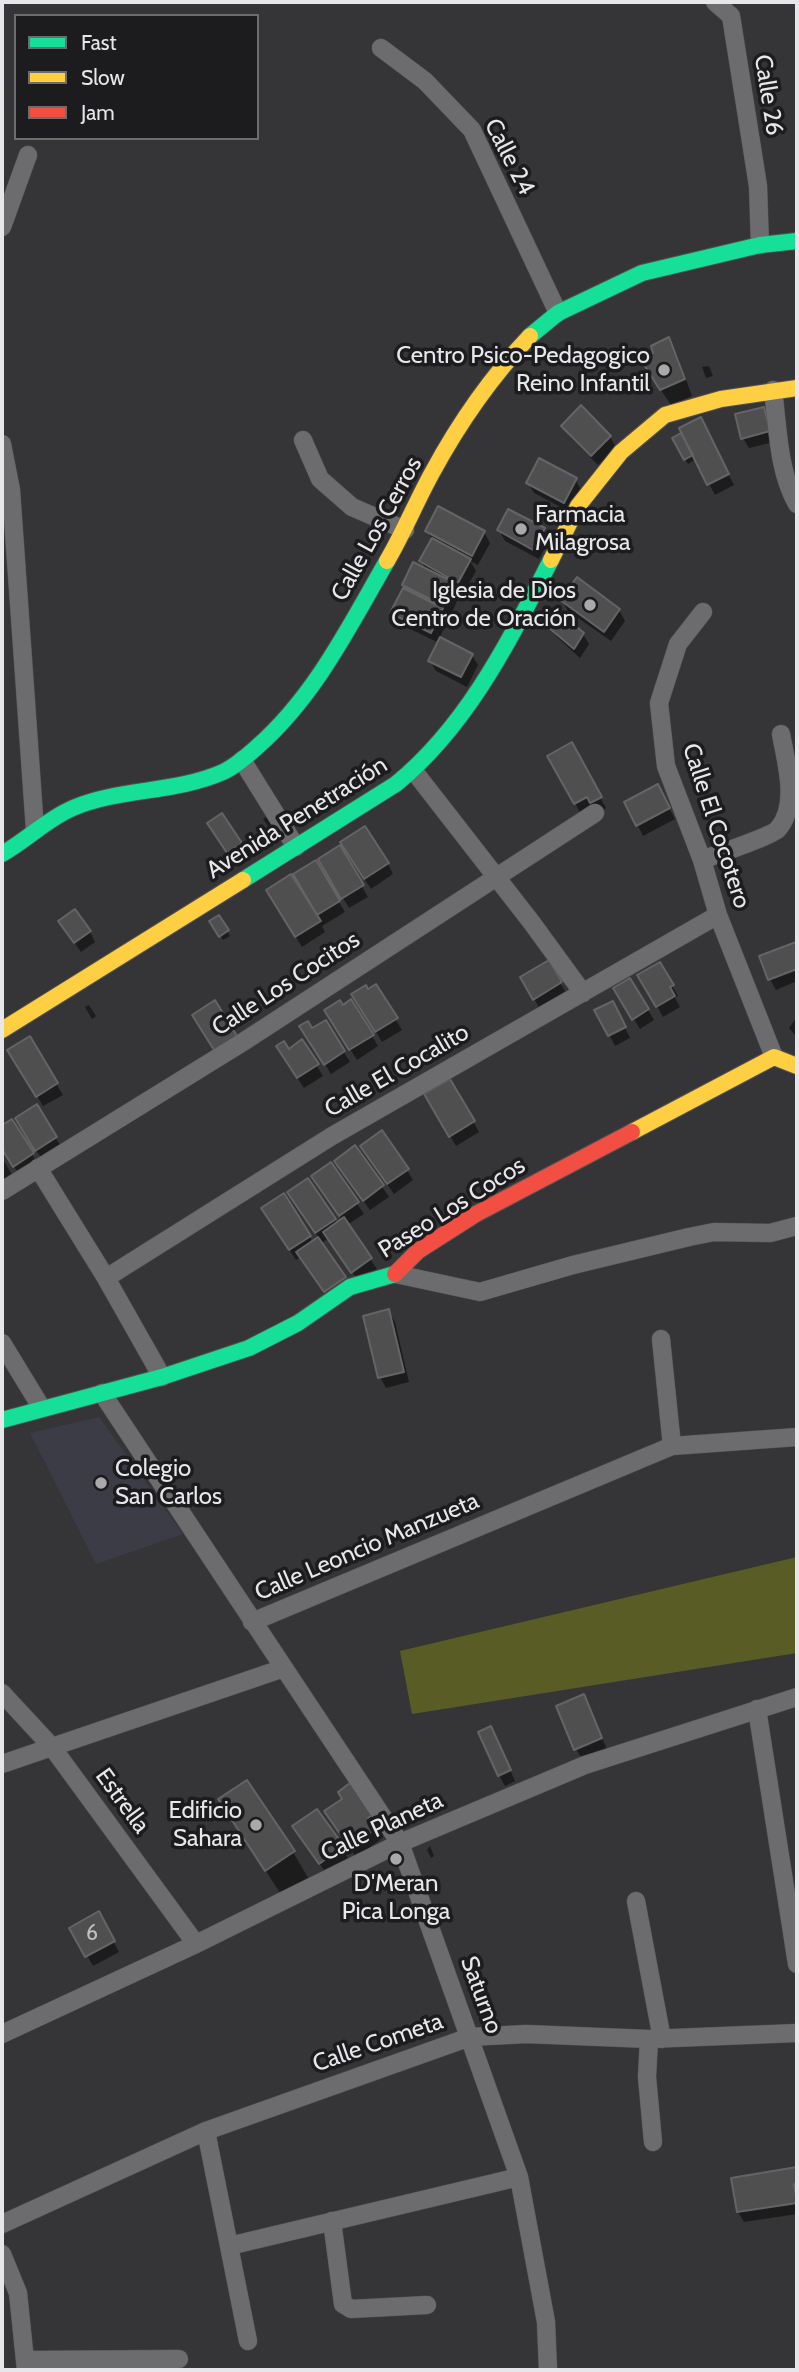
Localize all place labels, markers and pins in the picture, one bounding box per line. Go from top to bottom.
place label: Centro Psico-Pedagogico Reino Infantil [396,342,650,398]
marker: Centro Psico-Pedagogico Reino Infantil [656,362,672,378]
place label: Farmacia Milagrosa [535,501,630,557]
marker: Farmacia Milagrosa [513,521,529,537]
place label: Iglesia de Dios Centro de Oración [391,577,576,633]
marker: Iglesia de Dios Centro de Oración [582,597,598,613]
place label: Colegio San Carlos [115,1455,222,1511]
marker: Colegio San Carlos [93,1475,109,1491]
place label: Edificio Sahara [168,1797,242,1853]
marker: Edificio Sahara [248,1817,264,1833]
marker: D'Meran Pica Longa [388,1851,404,1867]
place label: D'Meran Pica Longa [342,1870,450,1926]

